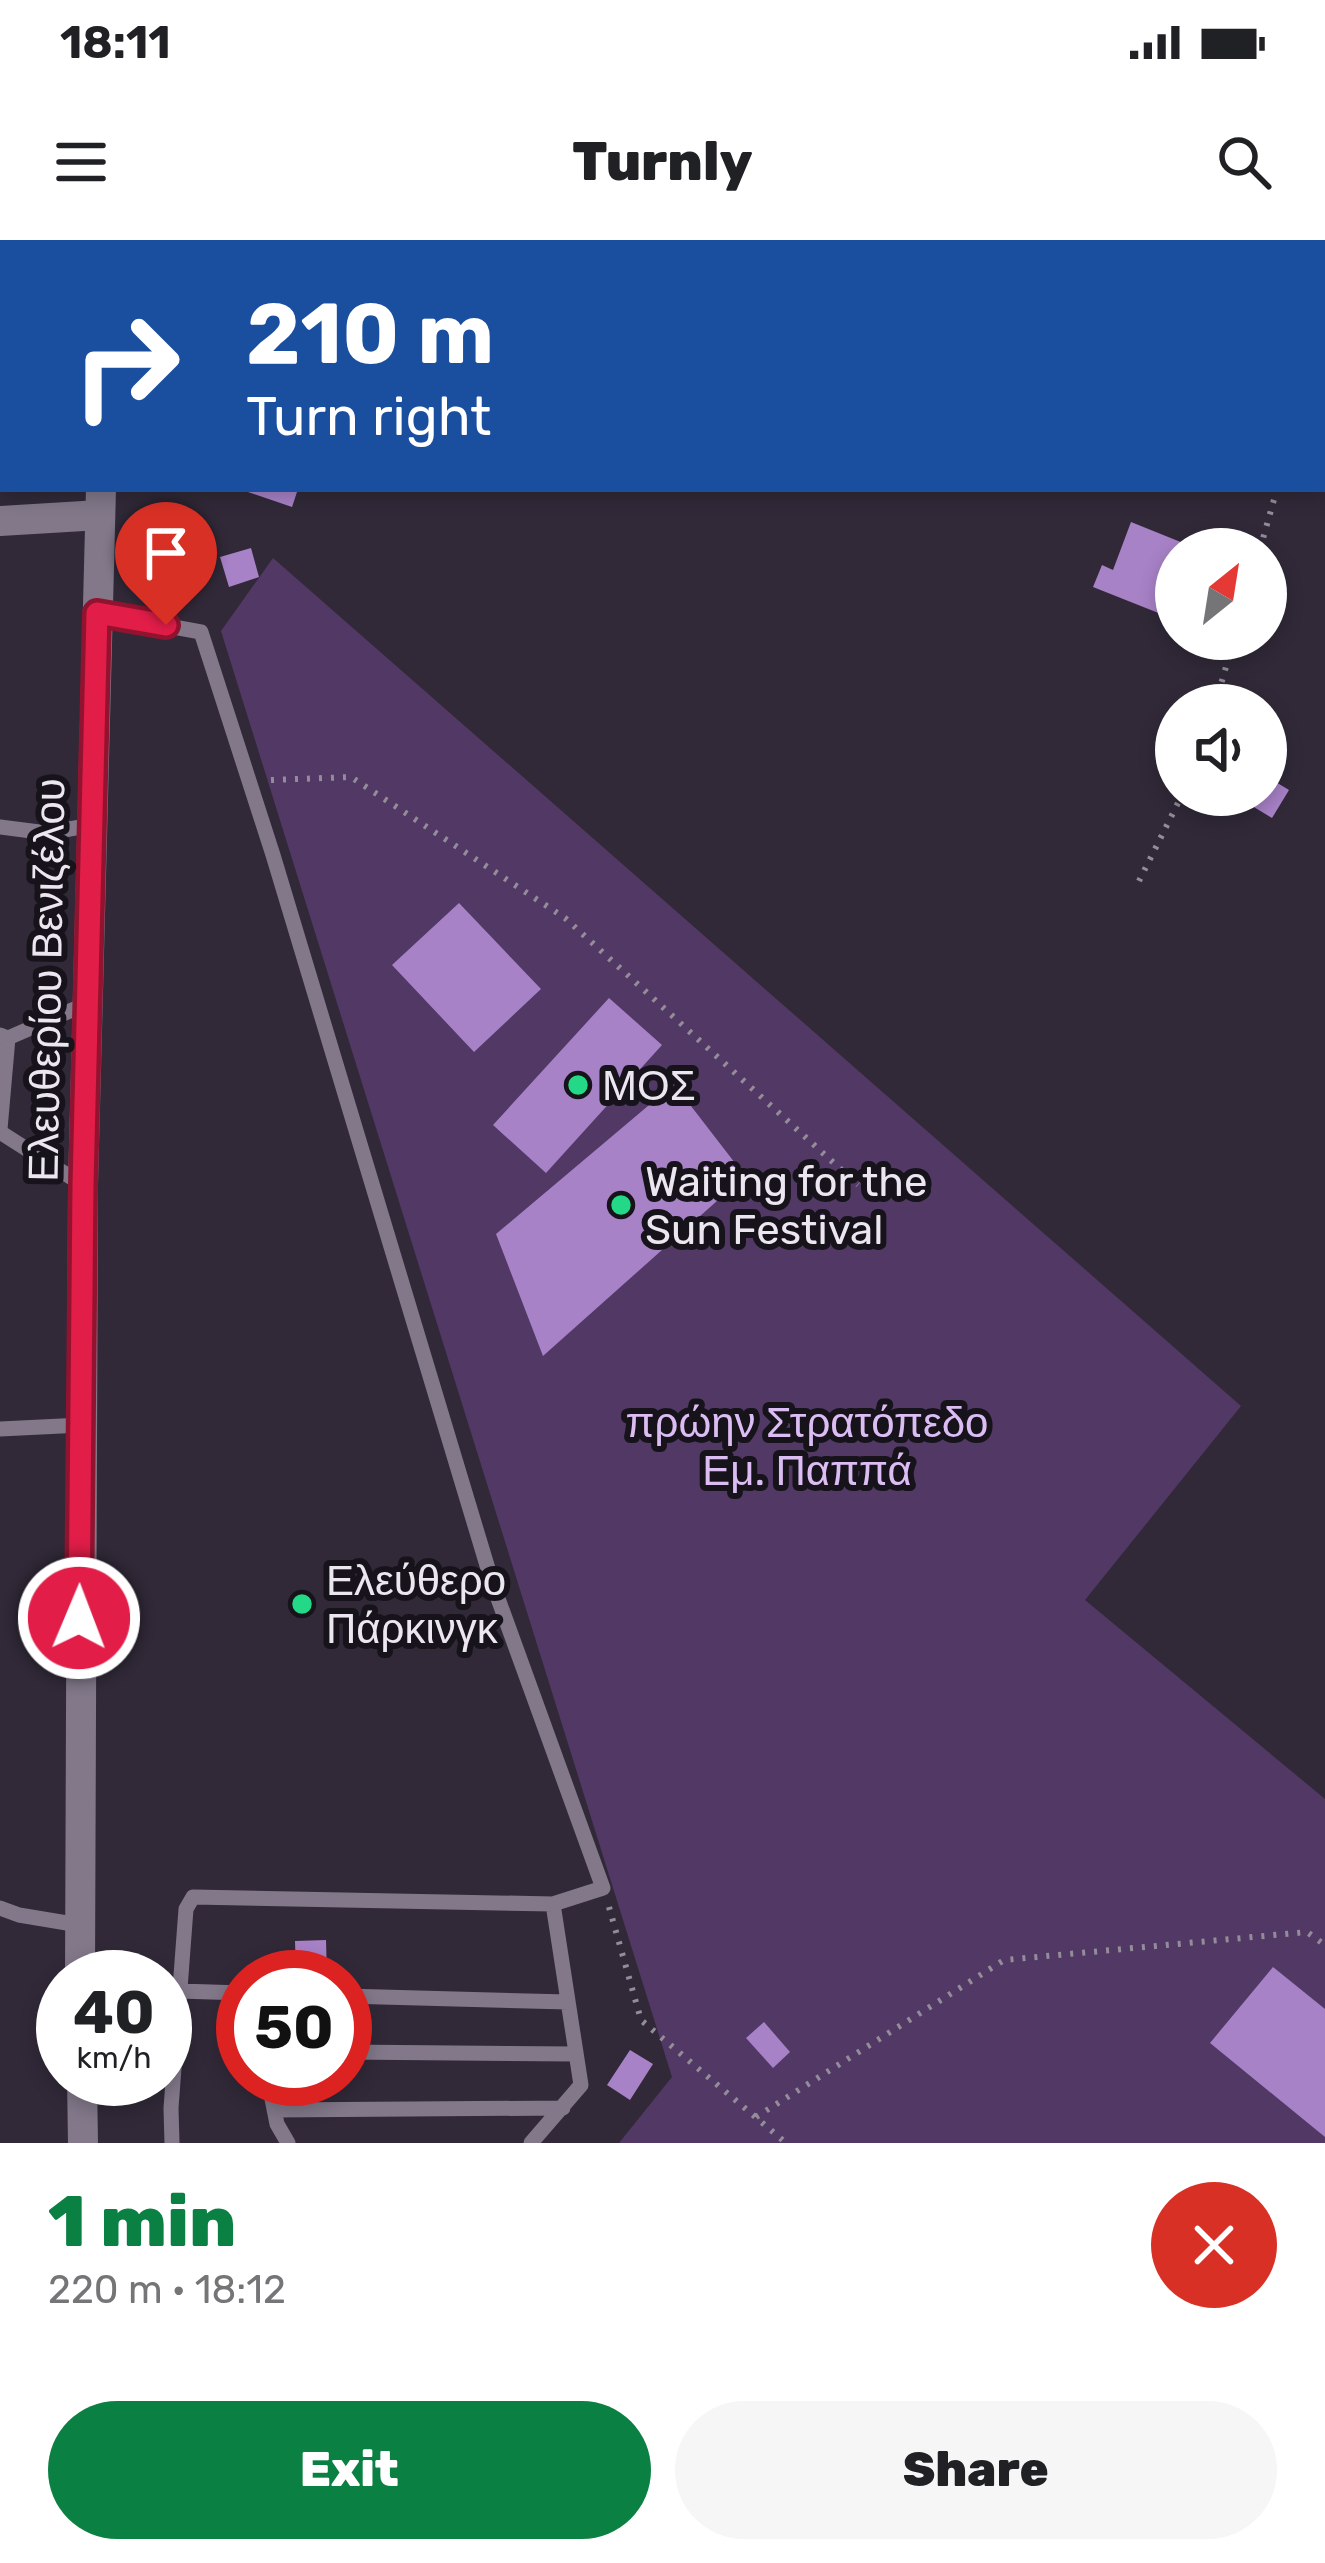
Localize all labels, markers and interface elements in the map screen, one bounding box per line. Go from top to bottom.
text: 18:11 [60,16,171,69]
icon: menu [48,129,114,195]
icon: search [1211,129,1277,195]
text: Turnly [572,130,753,194]
text: 210 m [246,284,494,384]
icon: right [48,288,204,444]
text: Turn right [246,385,491,449]
pin [115,502,217,625]
icon: arrive [133,520,199,586]
north arrow [1155,528,1287,660]
map controls [1155,528,1287,816]
button: sound [1155,684,1287,816]
street label: Ελευθερίου Βενιζέλου [18,778,76,1182]
place label: ΜΟΣ [602,1061,696,1111]
marker: ΜΟΣ [565,1072,591,1098]
place label: Waiting for the Sun Festival [645,1157,927,1255]
marker: Waiting for the Sun Festival [608,1192,634,1218]
park label: πρώην Στρατόπεδο Εμ. Παππά [626,1398,988,1496]
position arrow [16,1555,142,1681]
place label: Ελεύθερο Πάρκινγκ [326,1556,506,1654]
marker: Ελεύθερο Πάρκινγκ [289,1591,315,1617]
speed limit sign: 50 [216,1950,372,2106]
text: 40 [73,1977,155,2048]
text: km/h [77,2040,151,2076]
text: 1 min [48,2179,236,2264]
button: close [1151,2182,1277,2308]
text: 220 m · 18:12 [48,2267,286,2313]
button: Exit [48,2401,651,2539]
button: Share [675,2401,1277,2539]

